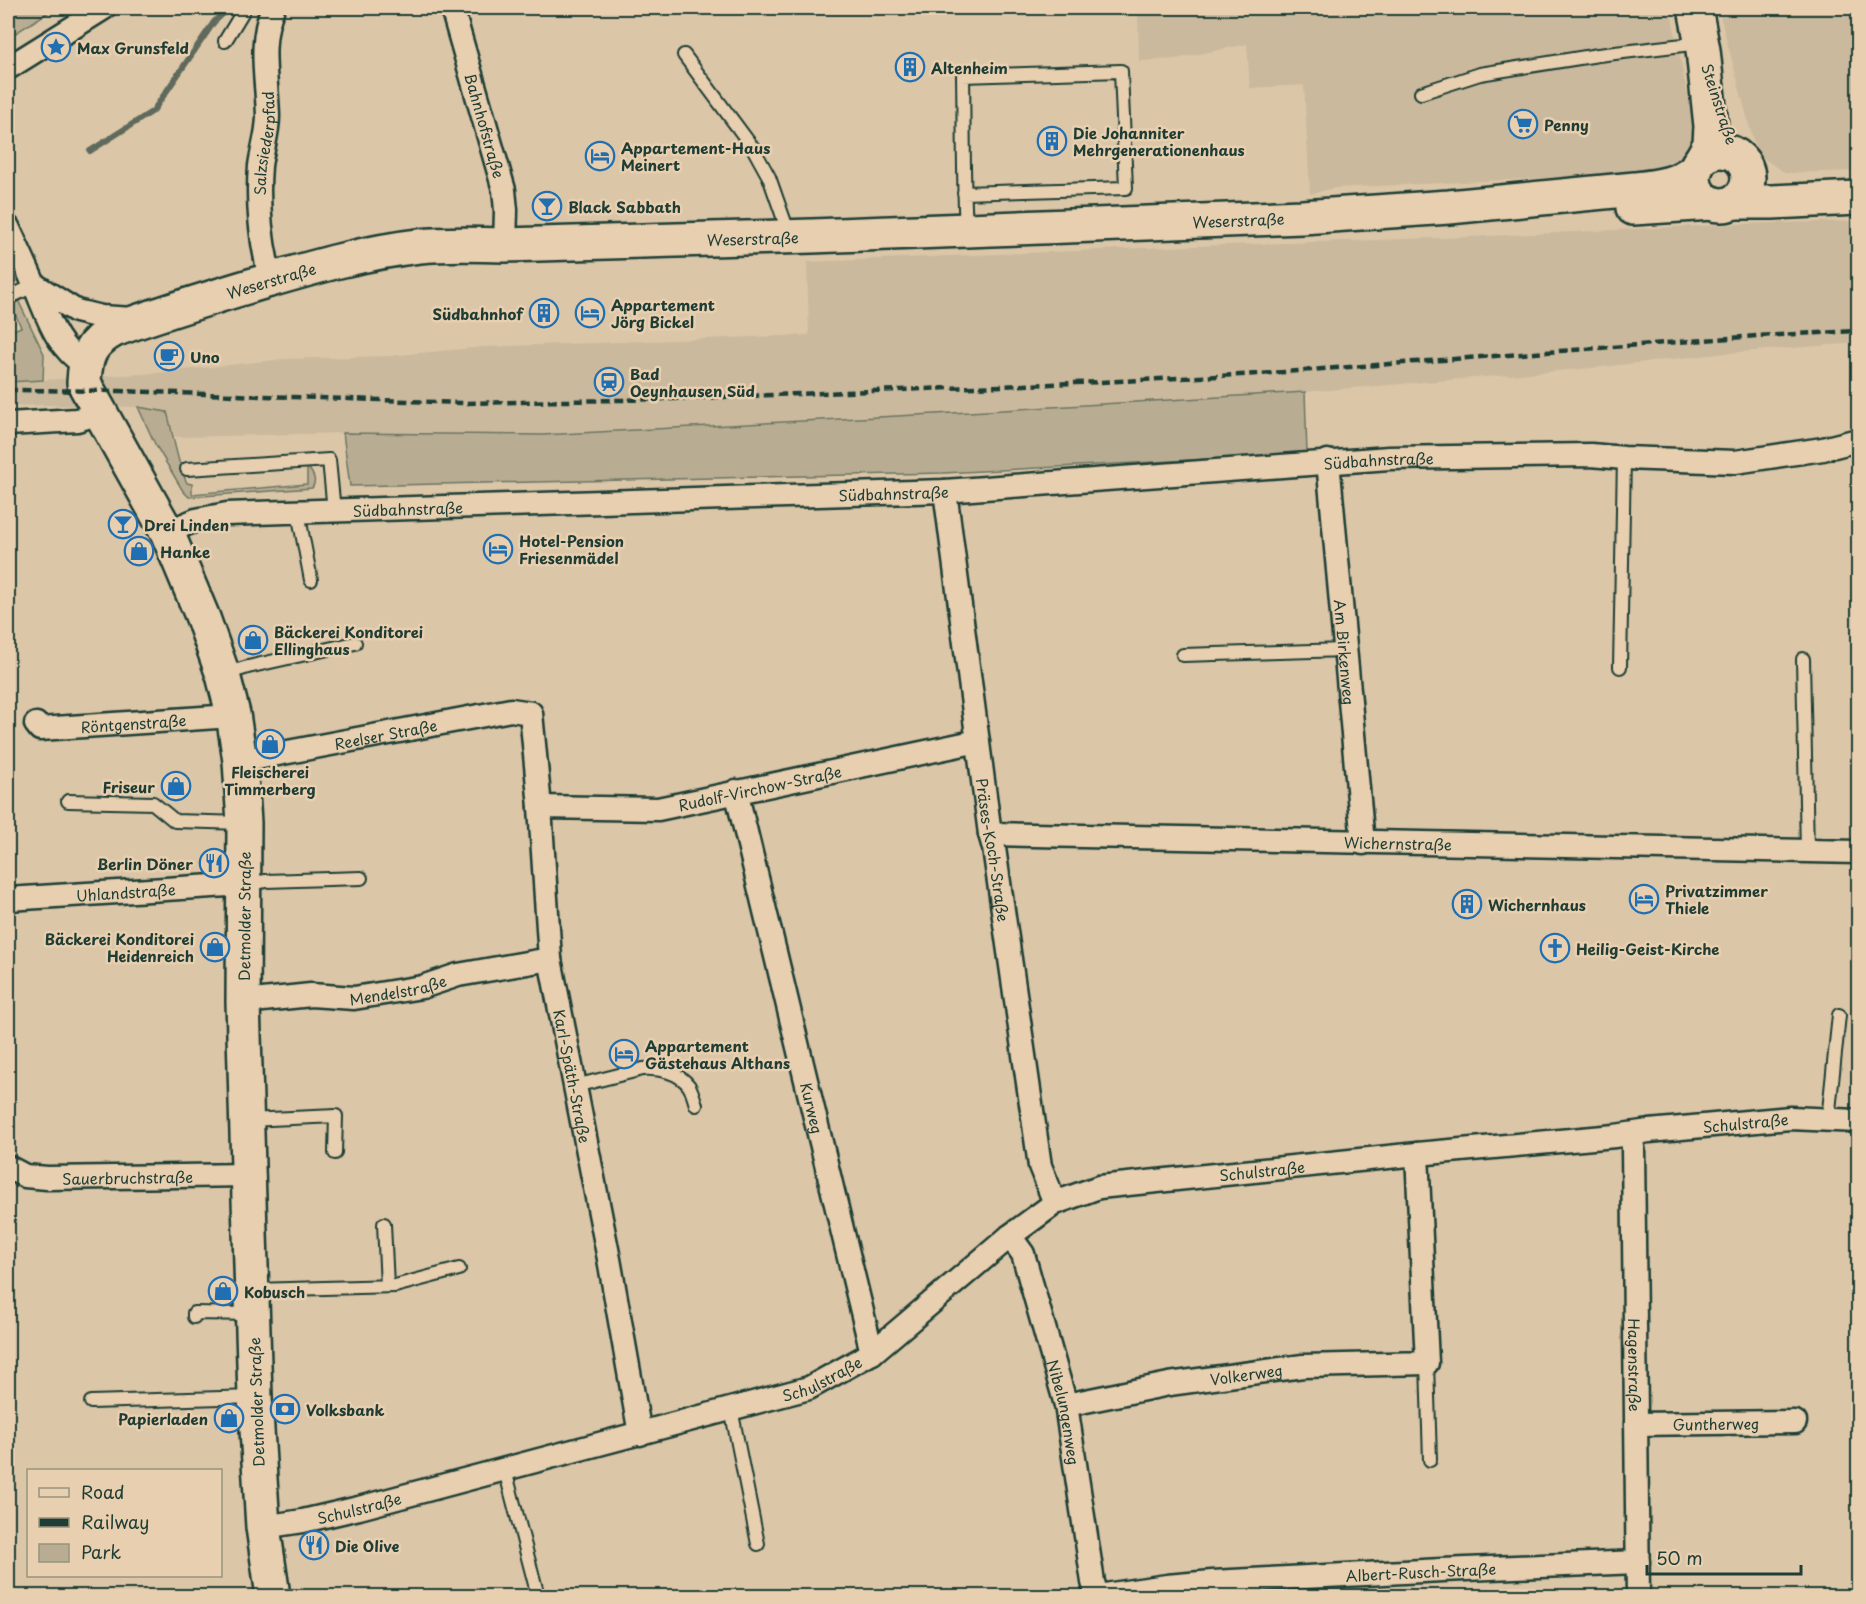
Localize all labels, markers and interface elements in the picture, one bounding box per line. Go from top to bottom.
place icon: Max Grunsfeld [40,31,72,63]
place label: Max Grunsfeld [77,36,189,59]
building icon: Altenheim [894,51,926,83]
place label: Altenheim [931,56,1008,79]
street label: Steinstraße [1696,61,1744,147]
street label: Bahnhofstraße [460,70,511,181]
street label: Salzsiederpfad [248,90,280,195]
supermarket icon: Penny [1507,108,1539,140]
place label: Penny [1544,113,1589,136]
place label: Die Johanniter Mehrgenerationenhaus [1073,121,1245,161]
building icon: Die Johanniter Mehrgenerationenhaus [1036,125,1068,157]
place label: Appartement-Haus Meinert [621,136,770,176]
hotel icon: Appartement-Haus Meinert [584,140,616,172]
bar icon: Black Sabbath [531,190,563,222]
place label: Black Sabbath [568,195,681,218]
street label: Weserstraße [1192,206,1285,233]
street label: Weserstraße [706,225,799,251]
street label: Weserstraße [224,256,318,304]
place label: Appartement Jörg Bickel [611,293,715,333]
building icon: Südbahnhof [528,297,560,329]
hotel icon: Appartement Jörg Bickel [574,297,606,329]
place label: Südbahnhof [432,302,524,325]
cafe icon: Uno [153,340,185,372]
place label: Uno [190,345,220,368]
place label: Bad Oeynhausen Süd [630,362,755,402]
station icon: Bad Oeynhausen Süd [593,366,625,398]
street label: Südbahnstraße [1323,446,1434,474]
street label: Südbahnstraße [838,479,949,506]
street label: Südbahnstraße [352,495,463,521]
bar icon: Drei Linden [107,508,139,540]
place label: Drei Linden [144,513,229,536]
place label: Hotel-Pension Friesenmädel [519,529,624,569]
hotel icon: Hotel-Pension Friesenmädel [482,533,514,565]
shop icon: Hanke [123,535,155,567]
place label: Hanke [160,540,210,563]
street label: Am Birkenweg [1329,598,1362,706]
place label: Bäckerei Konditorei Ellinghaus [274,620,423,660]
shop icon: Bäckerei Konditorei Ellinghaus [237,624,269,656]
street label: Röntgenstraße [80,708,187,738]
street label: Reelser Straße [332,713,439,755]
shop icon: Fleischerei Timmerberg [254,728,286,760]
street label: Rudolf-Virchow-Straße [676,759,844,816]
place label: Fleischerei Timmerberg [224,760,316,800]
shop icon: Friseur [160,770,192,802]
place label: Friseur [102,775,155,798]
street label: Präses-Koch-Straße [971,776,1016,923]
street label: Wichernstraße [1344,830,1452,855]
restaurant icon: Berlin Döner [198,847,230,879]
street label: Detmolder Straße [232,851,255,981]
place label: Berlin Döner [97,852,193,875]
street label: Uhlandstraße [75,877,176,906]
place label: Privatzimmer Thiele [1665,879,1768,919]
hotel icon: Privatzimmer Thiele [1628,883,1660,915]
building icon: Wichernhaus [1451,888,1483,920]
place label: Wichernhaus [1488,893,1586,916]
place label: Bäckerei Konditorei Heidenreich [45,927,194,967]
shop icon: Bäckerei Konditorei Heidenreich [199,931,231,963]
church icon: Heilig-Geist-Kirche [1539,932,1571,964]
place label: Heilig-Geist-Kirche [1576,937,1720,960]
street label: Mendelstraße [348,968,449,1010]
street label: Karl-Späth-Straße [549,1007,597,1145]
place label: Appartement Gästehaus Althans [645,1034,790,1074]
hotel icon: Appartement Gästehaus Althans [608,1038,640,1070]
street label: Kurweg [795,1080,830,1136]
street label: Schulstraße [1702,1107,1789,1138]
street label: Schulstraße [1218,1154,1306,1186]
street label: Sauerbruchstraße [62,1164,193,1189]
shop icon: Kobusch [207,1275,239,1307]
place label: Kobusch [244,1280,305,1303]
street label: Hagenstraße [1623,1318,1647,1412]
street label: Detmolder Straße [242,1337,270,1467]
street label: Schulstraße [779,1350,866,1406]
street label: Nibelungenweg [1042,1357,1086,1467]
street label: Volkerweg [1208,1357,1284,1390]
bank icon: Volksbank [269,1393,301,1425]
place label: Volksbank [306,1398,385,1421]
shop icon: Papierladen [213,1402,245,1434]
place label: Papierladen [118,1407,208,1430]
street label: Guntherweg [1673,1411,1759,1435]
legend [27,1469,222,1577]
text: Road [81,1478,125,1505]
street label: Schulstraße [315,1486,404,1529]
text: Railway [81,1508,149,1535]
restaurant icon: Die Olive [298,1529,330,1561]
place label: Die Olive [335,1534,400,1557]
text: Park [81,1538,121,1565]
scale bar [1647,1538,1802,1576]
text: 50 m [1656,1544,1703,1571]
street label: Albert-Rusch-Straße [1345,1556,1497,1587]

